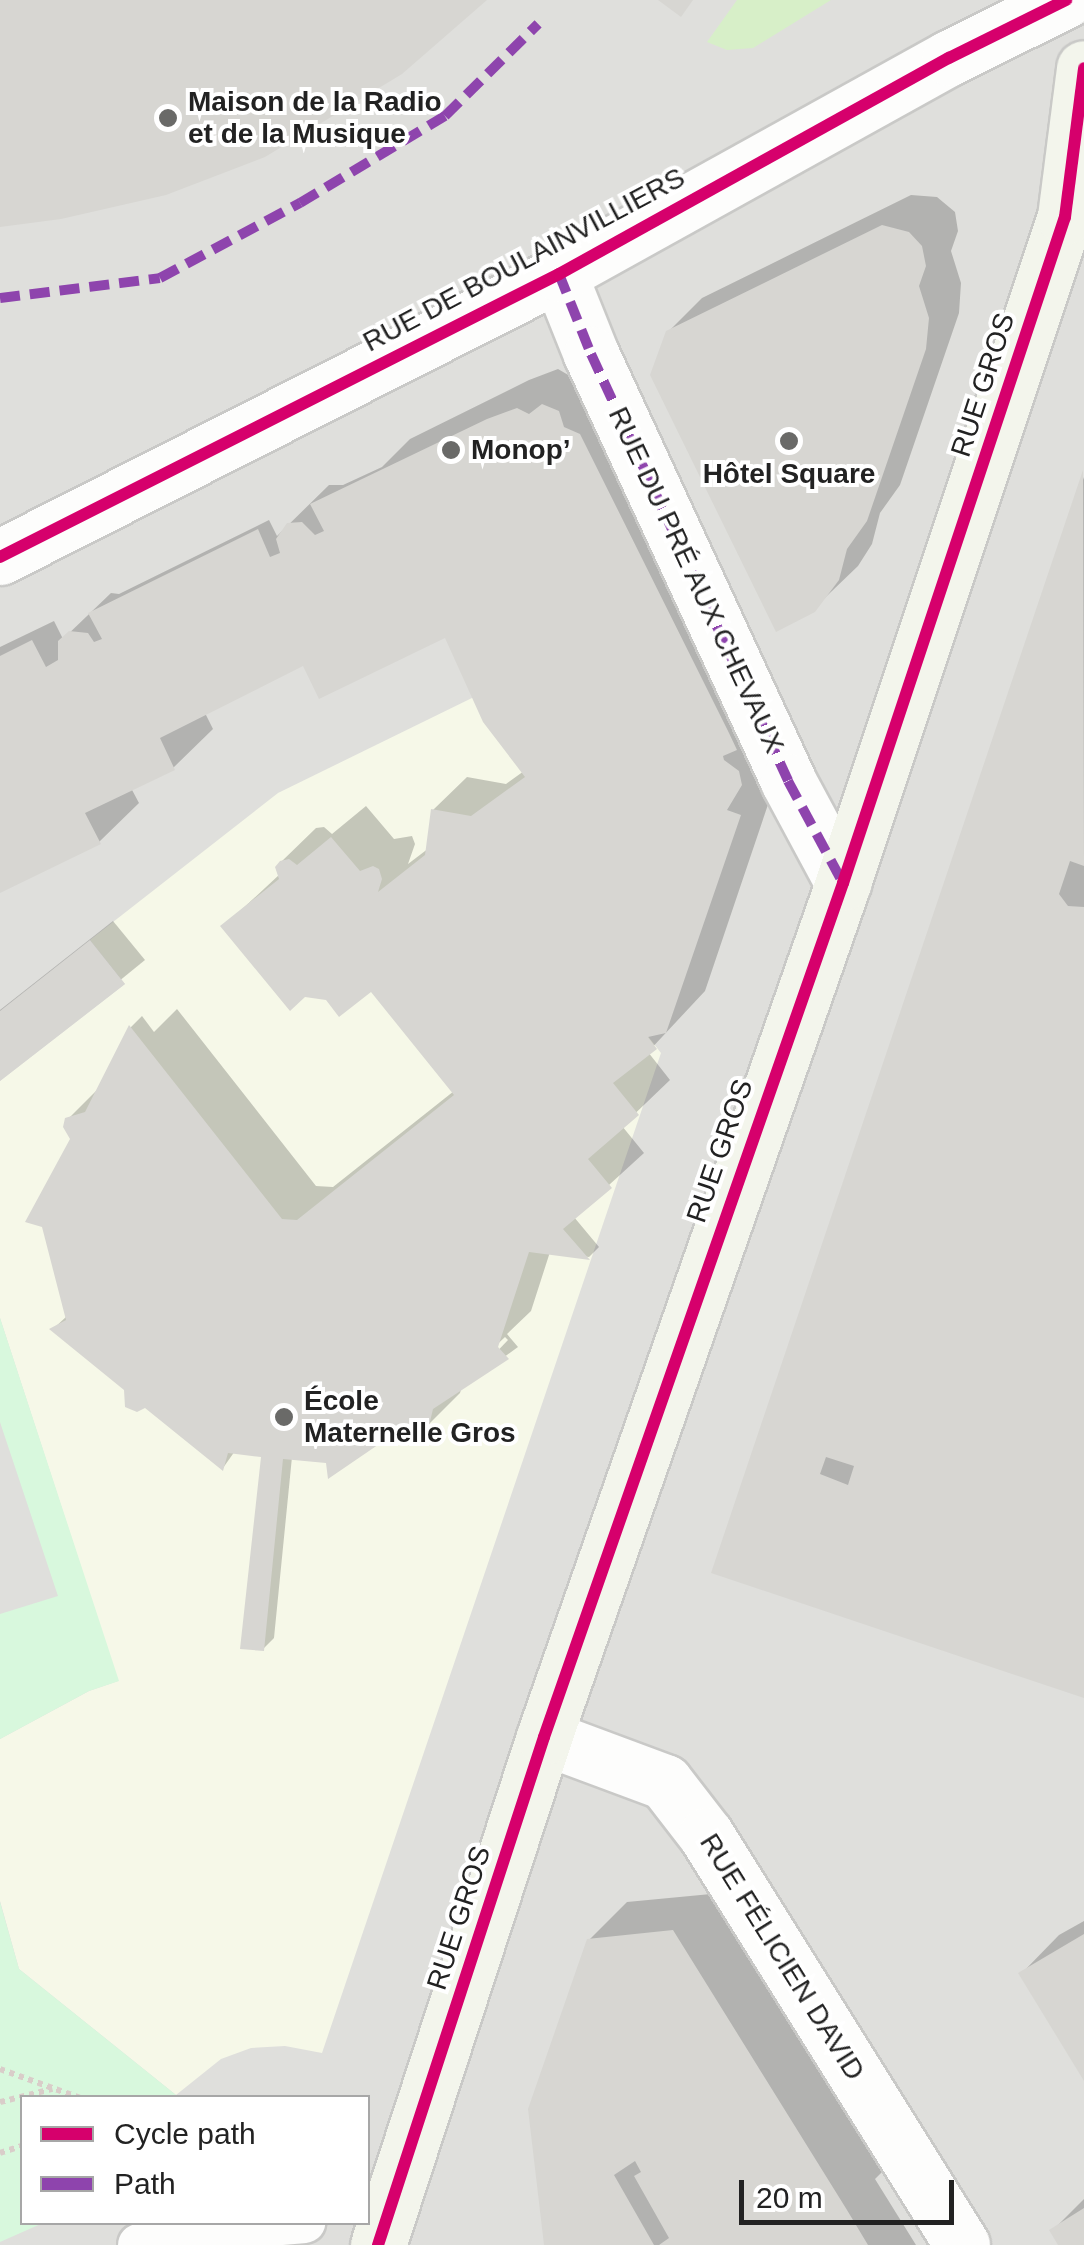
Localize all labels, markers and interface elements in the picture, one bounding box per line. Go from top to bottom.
place label: Maison de la Radio et de la Musique [188,85,442,151]
marker: Maison de la Radio et de la Musique [157,107,179,129]
street label: RUE DE BOULAINVILLIERS [357,161,691,359]
street label: RUE GROS [944,309,1022,461]
street label: RUE DU PRÉ AUX CHEVAUX [601,401,791,759]
marker: Hôtel Square [778,430,800,452]
place label: Monop’ [471,433,571,467]
marker: Monop’ [440,439,462,461]
place label: Hôtel Square [703,457,875,491]
street label: RUE GROS [680,1075,760,1227]
place label: École Maternelle Gros [304,1384,516,1450]
marker: École Maternelle Gros [273,1406,295,1428]
street label: RUE FÉLICIEN DAVID [692,1828,872,2086]
street label: RUE GROS [420,1842,498,1994]
legend [20,2095,370,2225]
text: Cycle path [114,2117,256,2150]
scale bar [744,2160,959,2222]
text: Path [114,2167,176,2200]
text: 20 m [756,2181,823,2214]

